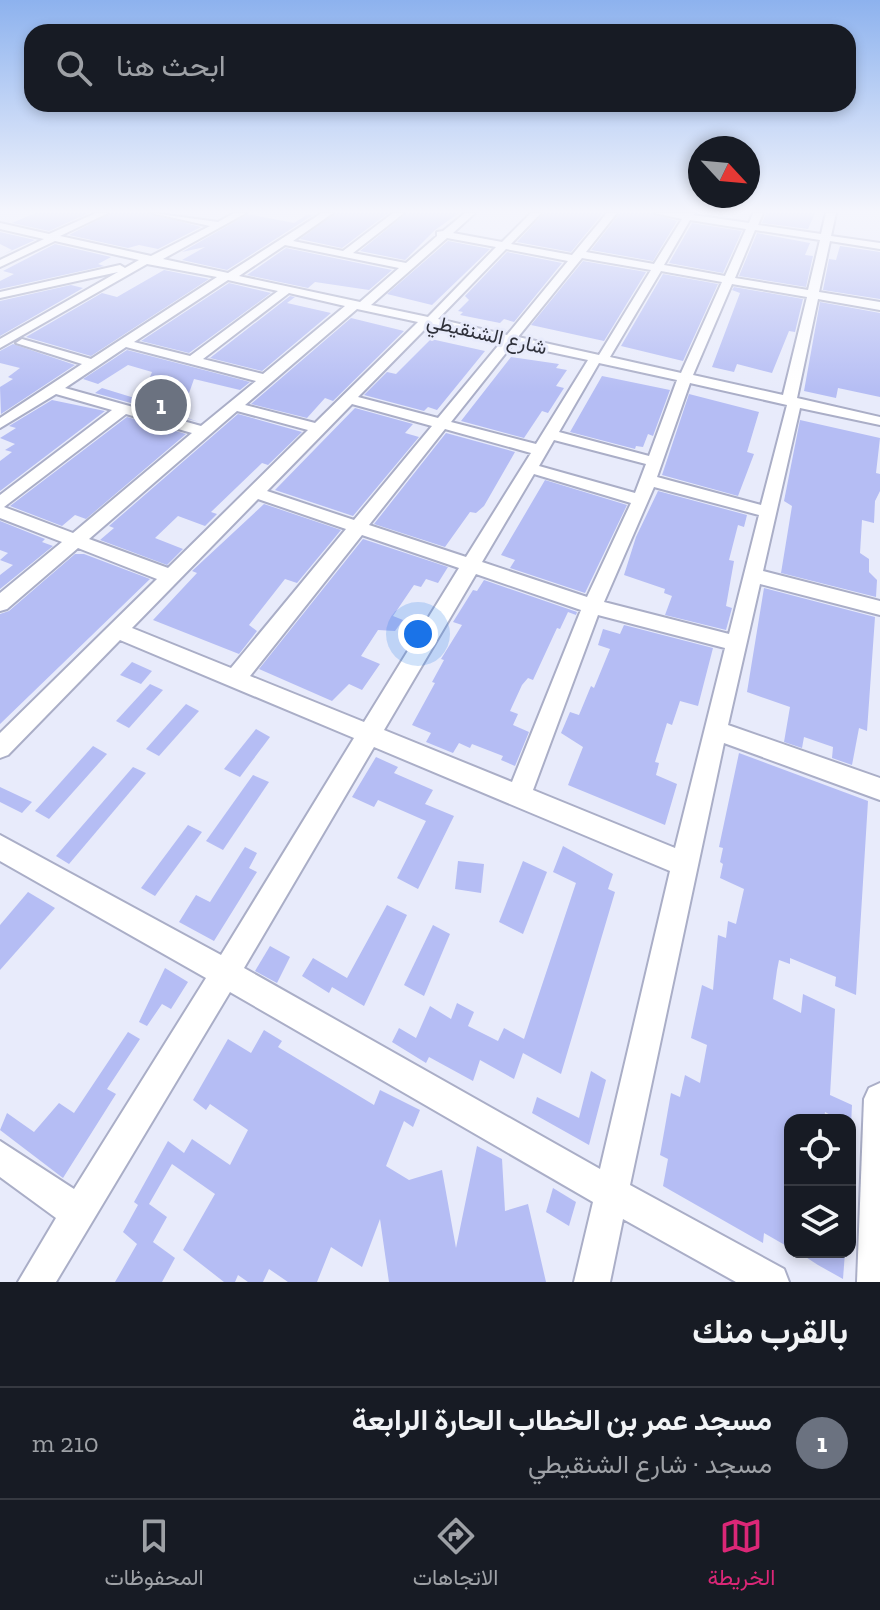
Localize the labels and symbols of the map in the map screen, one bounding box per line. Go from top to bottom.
north arrow [688,136,760,208]
street label: شارع الشنقيطي [424,309,549,364]
pin: 1 [135,375,187,435]
your location [398,614,438,654]

